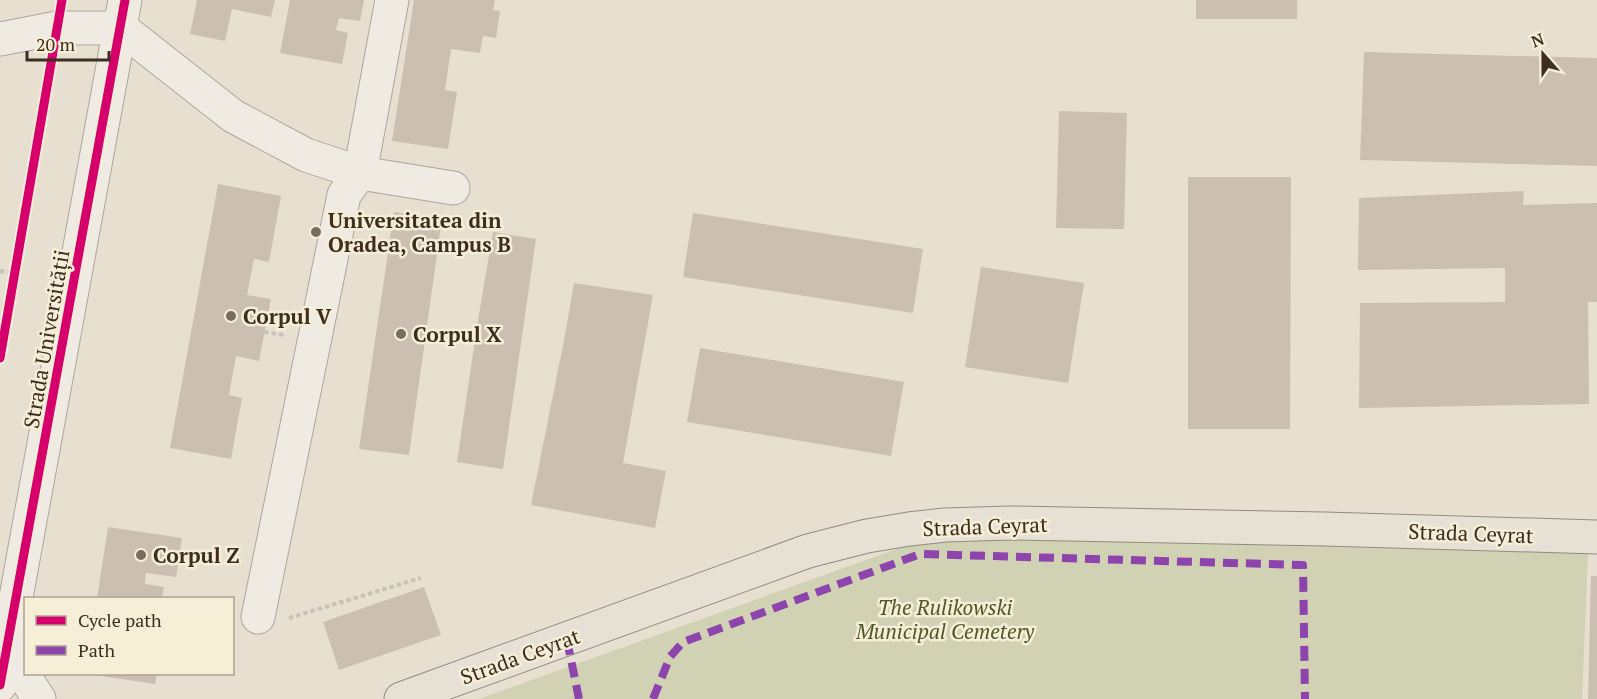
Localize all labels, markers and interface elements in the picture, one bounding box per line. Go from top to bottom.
scale bar [27,24,110,62]
north arrow [1513,24,1573,84]
text: N [1528,28,1547,52]
text: 20 m [36,32,76,56]
place label: Universitatea din Oradea, Campus B [328,206,511,258]
marker: Universitatea din Oradea, Campus B [309,225,323,239]
street label: Strada Universității [16,247,76,431]
place label: Corpul V [243,302,332,330]
marker: Corpul V [224,309,238,323]
place label: Corpul X [413,320,502,348]
marker: Corpul X [394,327,408,341]
street label: Strada Ceyrat [922,510,1048,542]
street label: Strada Ceyrat [1408,517,1534,549]
place label: Corpul Z [153,541,240,569]
marker: Corpul Z [134,548,148,562]
park label: The Rulikowski Municipal Cemetery [855,593,1035,645]
legend [24,597,234,675]
text: Cycle path [78,608,162,632]
street label: Strada Ceyrat [456,621,584,691]
text: Path [78,638,115,662]

